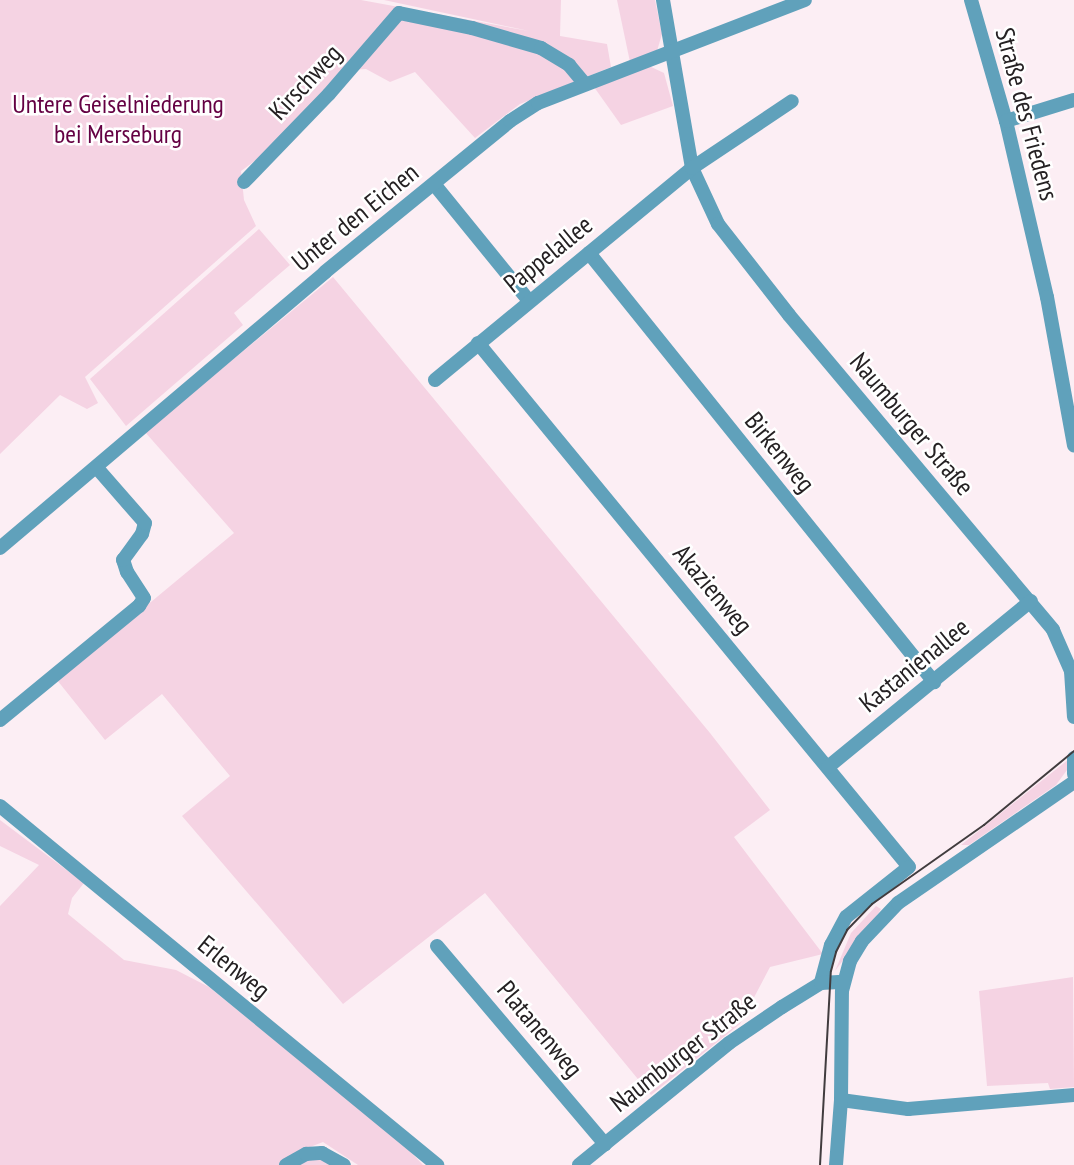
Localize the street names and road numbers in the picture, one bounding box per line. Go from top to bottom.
street label: Straße des Friedens [989,24,1065,204]
street label: Kirschweg [262,38,348,126]
street label: Unter den Eichen [285,156,425,278]
street label: Pappelallee [498,209,598,299]
street label: Naumburger Straße [843,347,981,501]
street label: Birkenweg [738,406,822,498]
street label: Akazienweg [667,538,759,640]
street label: Kastanienallee [853,611,975,719]
street label: Erlenweg [192,929,276,1005]
street label: Platanenweg [491,974,589,1084]
street label: Naumburger Straße [604,985,762,1119]

